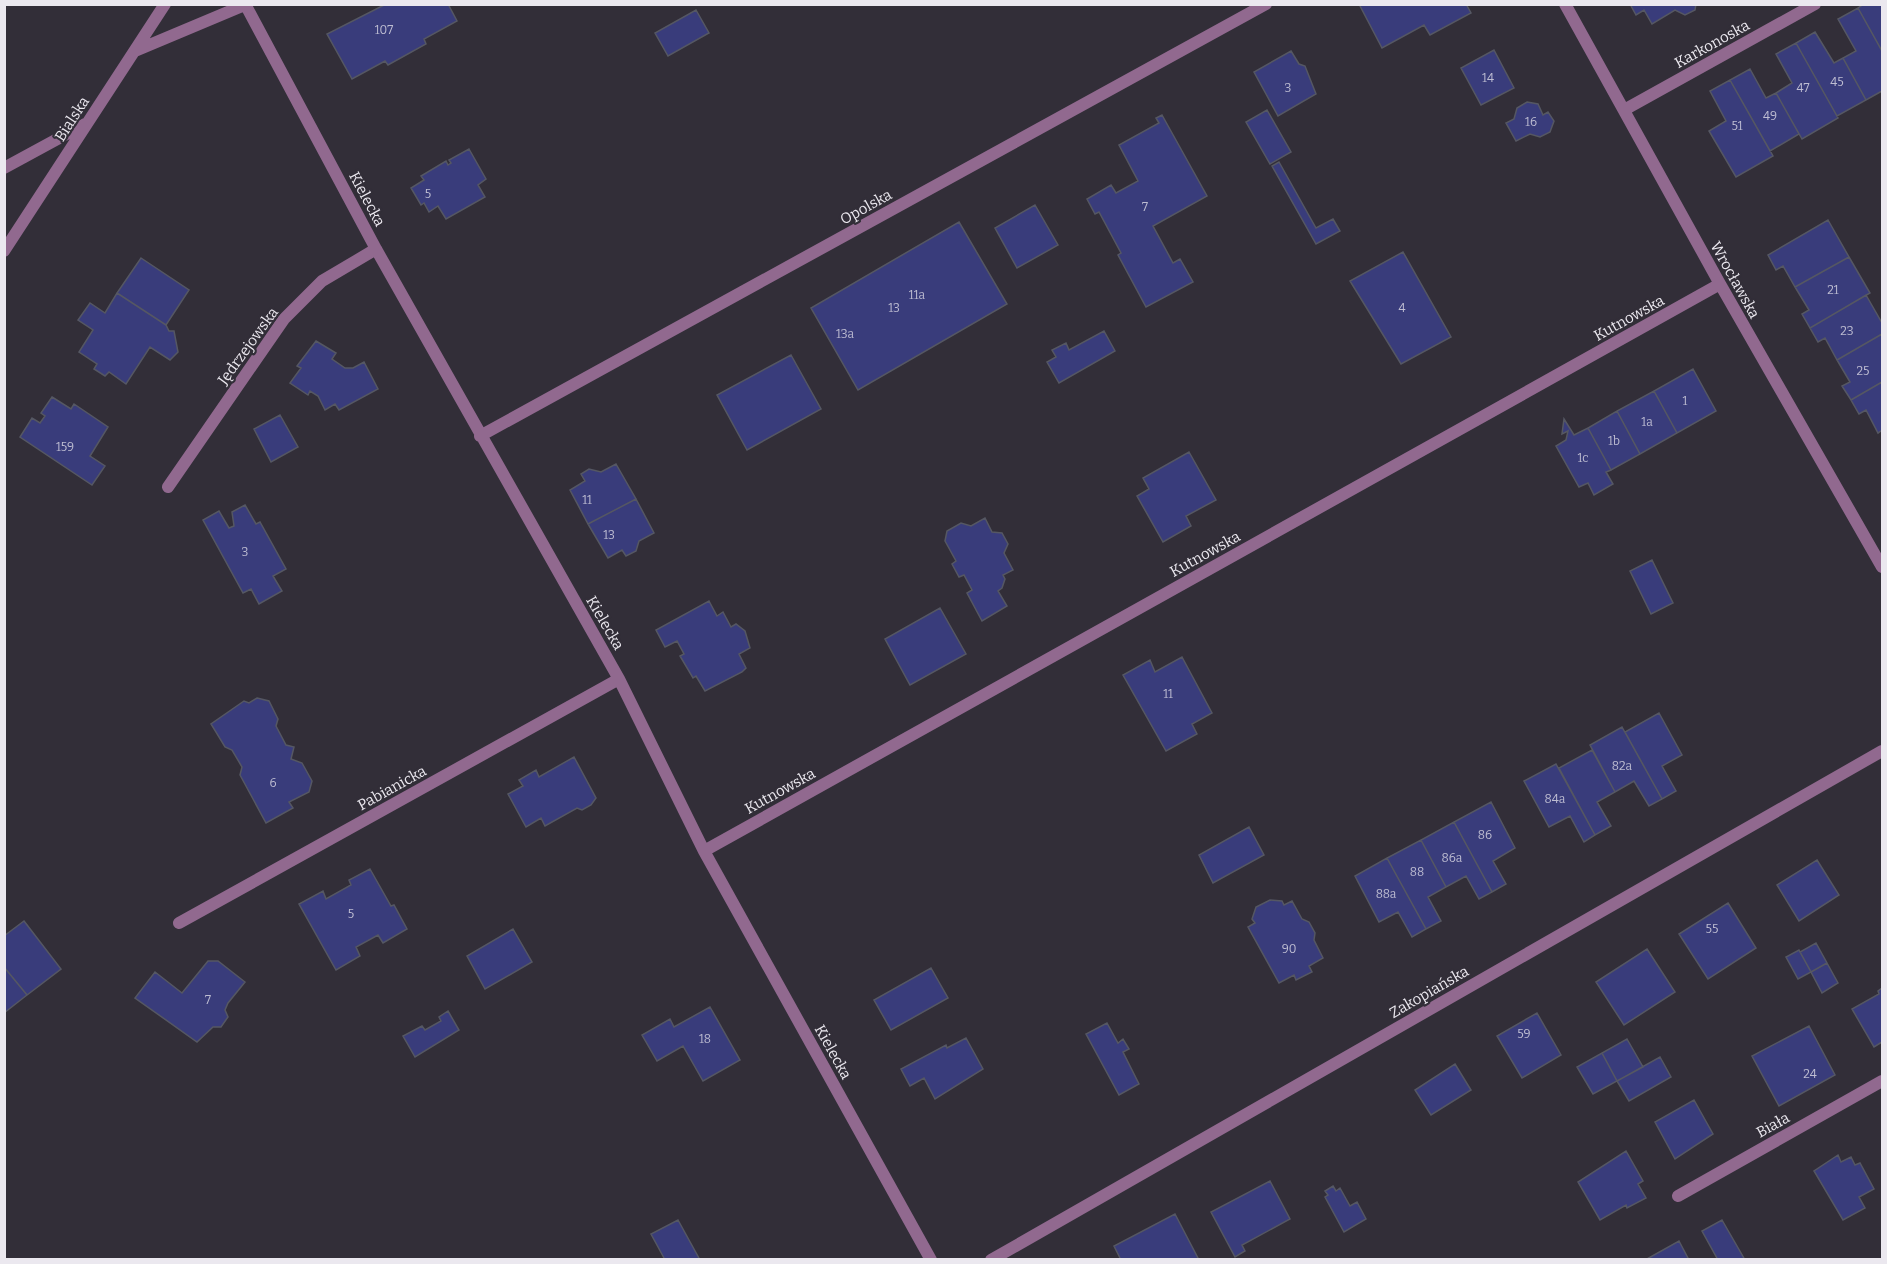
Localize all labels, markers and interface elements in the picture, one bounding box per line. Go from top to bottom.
street label: Karkonoska [1671,16,1753,72]
house number: 107 [375,23,393,37]
house number: 14 [1482,71,1494,85]
house number: 45 [1830,75,1844,89]
house number: 3 [1285,81,1292,95]
house number: 47 [1797,81,1809,95]
street label: Bialska [51,93,93,145]
house number: 49 [1763,109,1777,123]
house number: 16 [1525,115,1537,129]
house number: 51 [1731,119,1743,133]
street label: Kielecka [345,169,389,229]
street label: Opolska [837,185,895,229]
house number: 5 [425,187,431,201]
house number: 7 [1142,200,1148,214]
street label: Wrocławska [1706,238,1764,322]
house number: 21 [1827,283,1839,297]
house number: 11a [909,288,926,302]
street label: Kutnowska [1591,291,1667,345]
house number: 13 [888,301,900,315]
house number: 4 [1398,301,1406,315]
street label: Jędrzejowska [213,304,282,389]
house number: 23 [1840,324,1854,338]
house number: 13a [836,327,854,341]
house number: 25 [1857,364,1869,378]
house number: 1 [1683,394,1688,408]
house number: 1a [1641,415,1653,429]
house number: 1b [1608,434,1620,448]
house number: 159 [56,440,74,454]
house number: 1c [1577,451,1589,465]
house number: 11 [582,493,592,507]
street label: Kutnowska [1167,527,1243,581]
house number: 13 [603,528,615,542]
house number: 3 [242,545,249,559]
street label: Kielecka [582,593,628,653]
house number: 11 [1163,687,1173,701]
house number: 82a [1612,759,1633,773]
street label: Pabianicka [355,762,429,814]
street label: Kutnowska [742,764,818,818]
house number: 6 [269,776,277,790]
house number: 84a [1545,792,1566,806]
house number: 86 [1478,828,1492,842]
house number: 86a [1442,851,1463,865]
house number: 88 [1410,865,1424,879]
house number: 88a [1376,887,1397,901]
house number: 5 [348,907,354,921]
house number: 55 [1706,922,1718,936]
house number: 90 [1282,942,1296,956]
street label: Zakopiańska [1386,962,1472,1022]
house number: 7 [205,993,211,1007]
street label: Kielecka [811,1022,855,1082]
house number: 59 [1517,1027,1531,1041]
house number: 18 [699,1032,711,1046]
house number: 24 [1803,1067,1817,1081]
street label: Biała [1753,1109,1793,1141]

